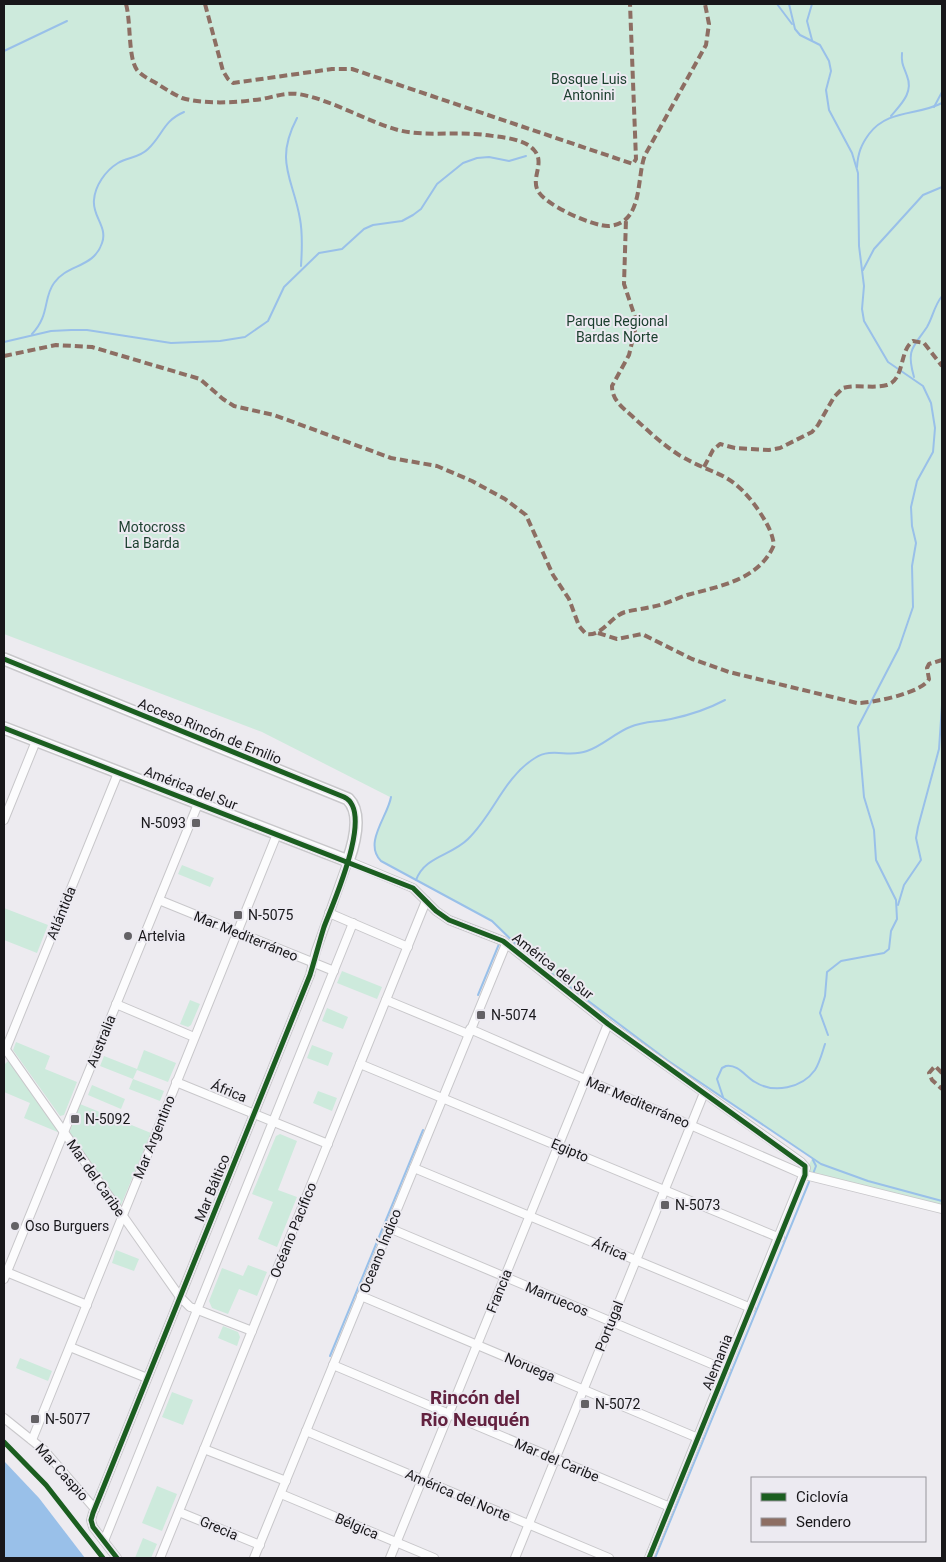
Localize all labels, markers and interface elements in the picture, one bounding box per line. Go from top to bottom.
park label: Bosque Luis Antonini [551,71,627,103]
park label: Parque Regional Bardas Norte [566,313,668,345]
park label: Motocross La Barda [118,519,186,551]
street label: Acceso Rincón de Emilio [136,695,284,767]
street label: América del Sur [142,763,240,813]
place label: N-5093 [141,815,186,831]
marker: N-5093 [190,817,202,829]
street label: Atlántida [43,884,79,942]
place label: N-5075 [248,907,293,923]
street label: Mar Mediterráneo [192,908,300,964]
marker: N-5075 [232,909,244,921]
place label: Artelvia [138,928,185,944]
street label: América del Sur [509,929,597,1003]
marker: Artelvia [122,930,134,942]
place label: N-5074 [491,1007,536,1023]
marker: N-5074 [475,1009,487,1021]
street label: Australia [83,1012,119,1070]
street label: Mar Mediterráneo [584,1073,692,1131]
street label: África [209,1076,250,1105]
street label: Mar Argentino [130,1093,178,1181]
place label: N-5092 [85,1111,130,1127]
marker: N-5092 [69,1113,81,1125]
street label: Egipto [549,1135,591,1165]
street label: Mar del Caribe [64,1136,128,1220]
street label: Mar Báltico [191,1152,233,1224]
street label: Océano Pacífico [267,1180,319,1280]
place label: N-5073 [675,1197,720,1213]
marker: N-5073 [659,1199,671,1211]
street label: Oceano Índico [355,1206,404,1295]
place label: Oso Burguers [25,1218,109,1234]
marker: Oso Burguers [9,1220,21,1232]
street label: África [590,1233,631,1264]
street label: Francia [483,1267,515,1315]
street label: Marruecos [523,1279,591,1319]
street label: Portugal [592,1298,626,1354]
street label: Alemania [699,1332,735,1392]
street label: Noruega [502,1349,558,1385]
district label: Rincón del Rio Neuquén [420,1386,530,1431]
place label: N-5072 [595,1396,640,1412]
marker: N-5072 [579,1398,591,1410]
place label: N-5077 [45,1411,90,1427]
marker: N-5077 [29,1413,41,1425]
street label: Mar del Caribe [512,1435,602,1485]
street label: Mar Caspio [32,1440,92,1504]
street label: América del Norte [403,1466,513,1524]
legend [751,1477,926,1542]
text: Ciclovía [796,1488,849,1506]
street label: Bélgica [333,1510,381,1542]
street label: Grecia [198,1513,240,1543]
text: Sendero [796,1513,851,1531]

